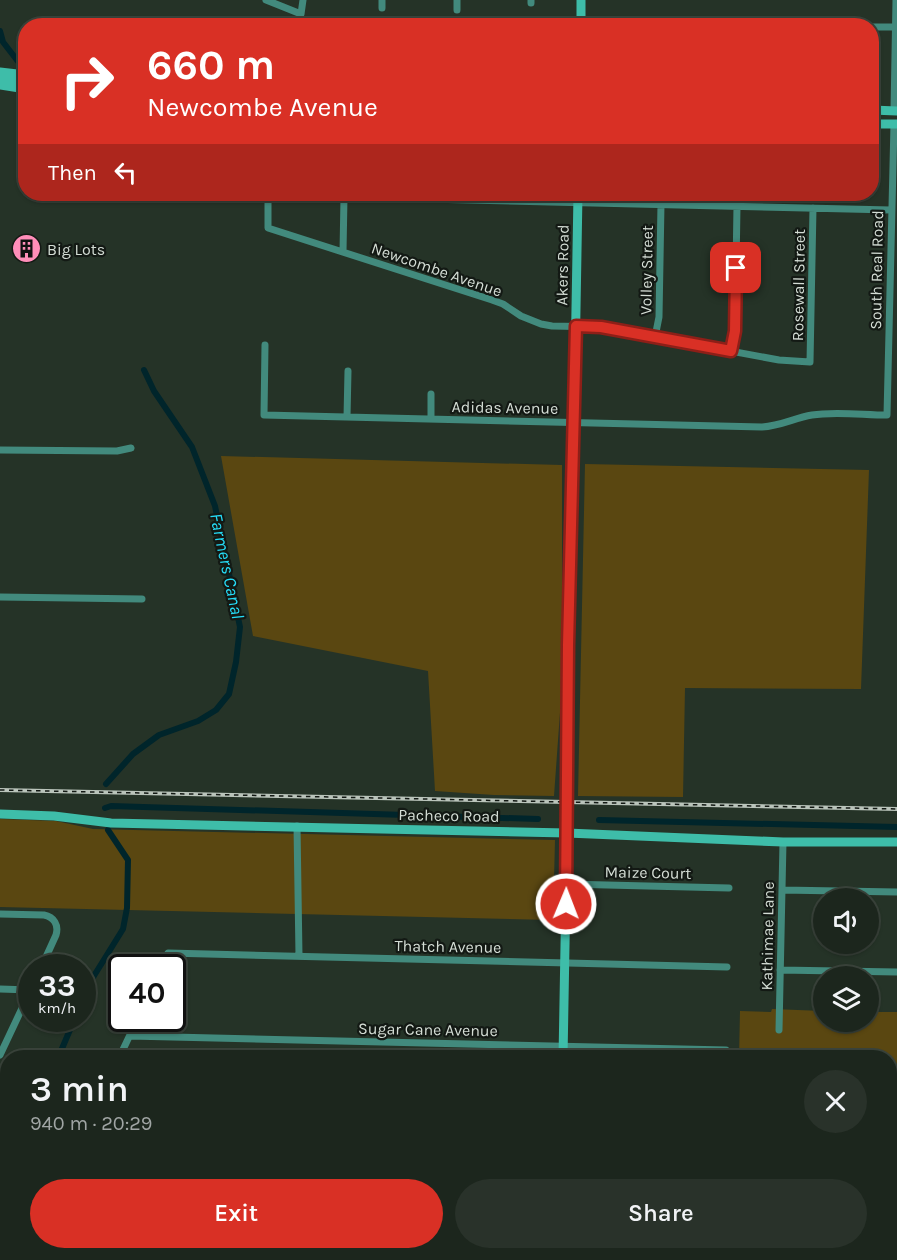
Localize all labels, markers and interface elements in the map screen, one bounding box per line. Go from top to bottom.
text: 660 m [147,40,275,90]
icon: right [48,42,126,120]
text: Newcombe Avenue [147,91,378,123]
icon: left [109,156,142,189]
text: Then [48,160,97,186]
street label: South Real Road [866,210,887,330]
street label: Akers Road [552,224,573,306]
street label: Volley Street [636,225,657,315]
street label: Rosewall Street [788,229,809,341]
building icon: Big Lots [10,233,42,265]
street label: Newcombe Avenue [369,238,505,301]
place label: Big Lots [47,240,105,259]
pin [710,242,761,293]
icon: arrive [719,251,752,284]
street label: Adidas Avenue [452,397,558,418]
water label: Farmers Canal [205,511,249,621]
street label: Pacheco Road [398,805,500,826]
street label: Maize Court [604,862,692,883]
position arrow [534,872,598,936]
street label: Kathimae Lane [757,881,778,991]
map controls [813,888,879,1032]
button: sound [813,888,879,954]
street label: Thatch Avenue [394,936,502,957]
speed limit sign: 40 [108,954,186,1032]
button: layers [813,966,879,1032]
text: 33 [38,968,76,1004]
text: km/h [38,999,76,1017]
street label: Sugar Cane Avenue [358,1019,498,1040]
text: 3 min [30,1068,129,1110]
button: close [804,1070,867,1133]
text: 940 m · 20:29 [30,1112,152,1135]
button: Exit [30,1179,443,1248]
button: Share [455,1179,867,1248]

